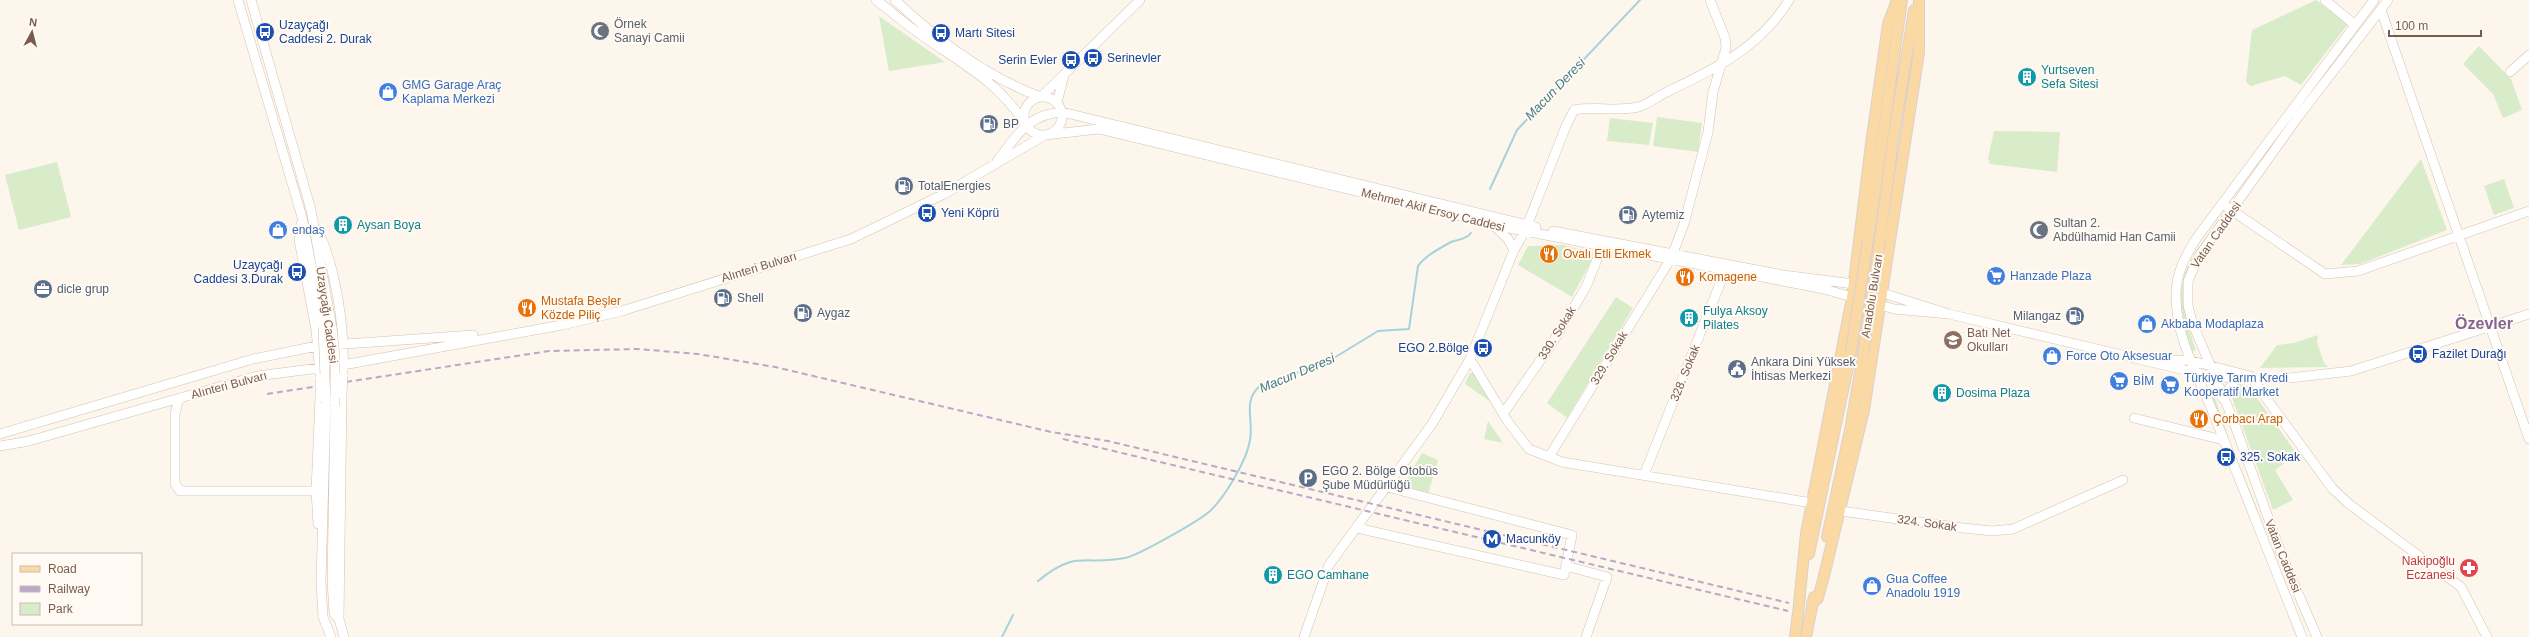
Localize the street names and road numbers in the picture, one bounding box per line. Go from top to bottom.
street label: Mehmet Akif Ersoy Caddesi [1360,185,1506,235]
street label: Vatan Caddesi [2188,199,2244,271]
street label: Alınteri Bulvarı [720,249,798,285]
street label: Anadolu Bulvarı [1858,253,1886,339]
street label: Uzayçağı Caddesi [313,266,341,364]
street label: 330. Sokak [1535,303,1579,362]
street label: 329. Sokak [1588,328,1631,387]
street label: 328. Sokak [1667,342,1703,403]
street label: Alınteri Bulvarı [190,368,268,402]
street label: 324. Sokak [1896,512,1959,534]
street label: Vatan Caddesi [2262,517,2304,595]

